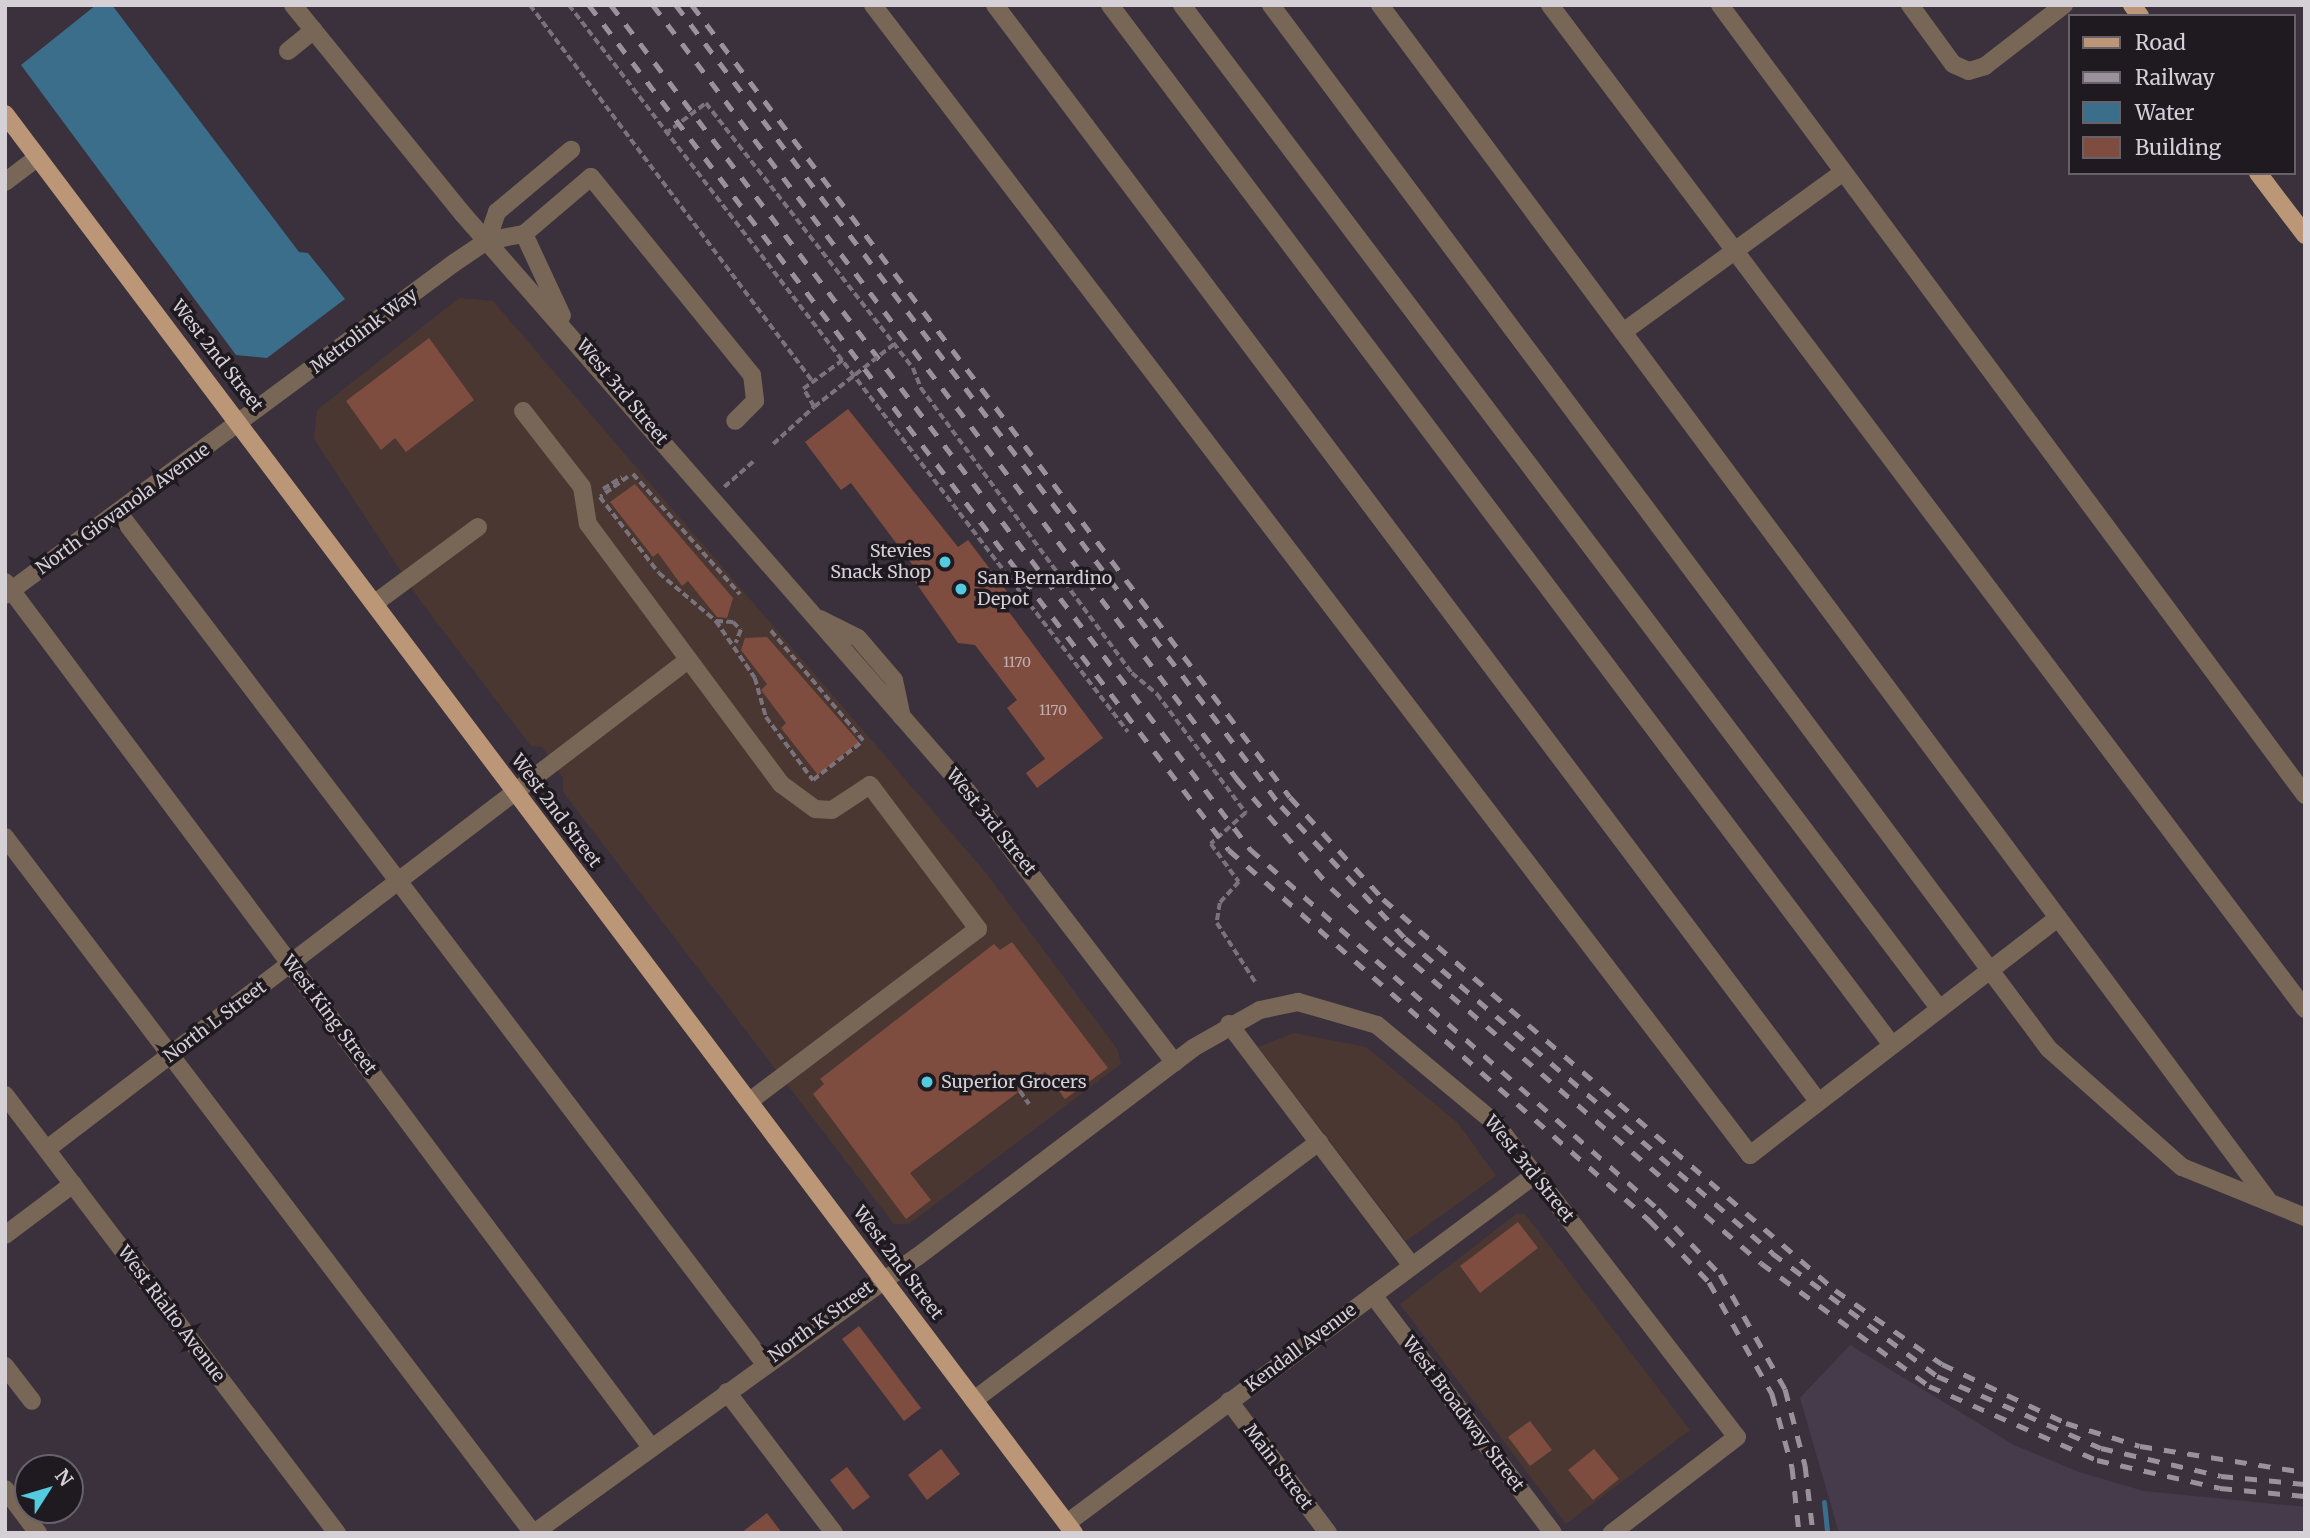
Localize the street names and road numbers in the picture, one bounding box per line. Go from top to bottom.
street label: Metrolink Way [306,284,422,378]
street label: West 2nd Street [167,296,267,416]
street label: West 3rd Street [572,335,672,449]
street label: North Giovanola Avenue [32,439,214,579]
street label: West 2nd Street [506,750,606,872]
street label: West 3rd Street [941,764,1041,880]
street label: West King Street [277,951,381,1079]
street label: North L Street [160,977,270,1067]
street label: West 3rd Street [1479,1111,1579,1227]
street label: West 2nd Street [848,1202,948,1324]
street label: West Rialto Avenue [113,1242,229,1386]
street label: North K Street [764,1277,878,1367]
street label: Kendall Avenue [1241,1299,1361,1397]
street label: West Broadway Street [1398,1332,1528,1496]
street label: Main Street [1239,1420,1317,1514]

